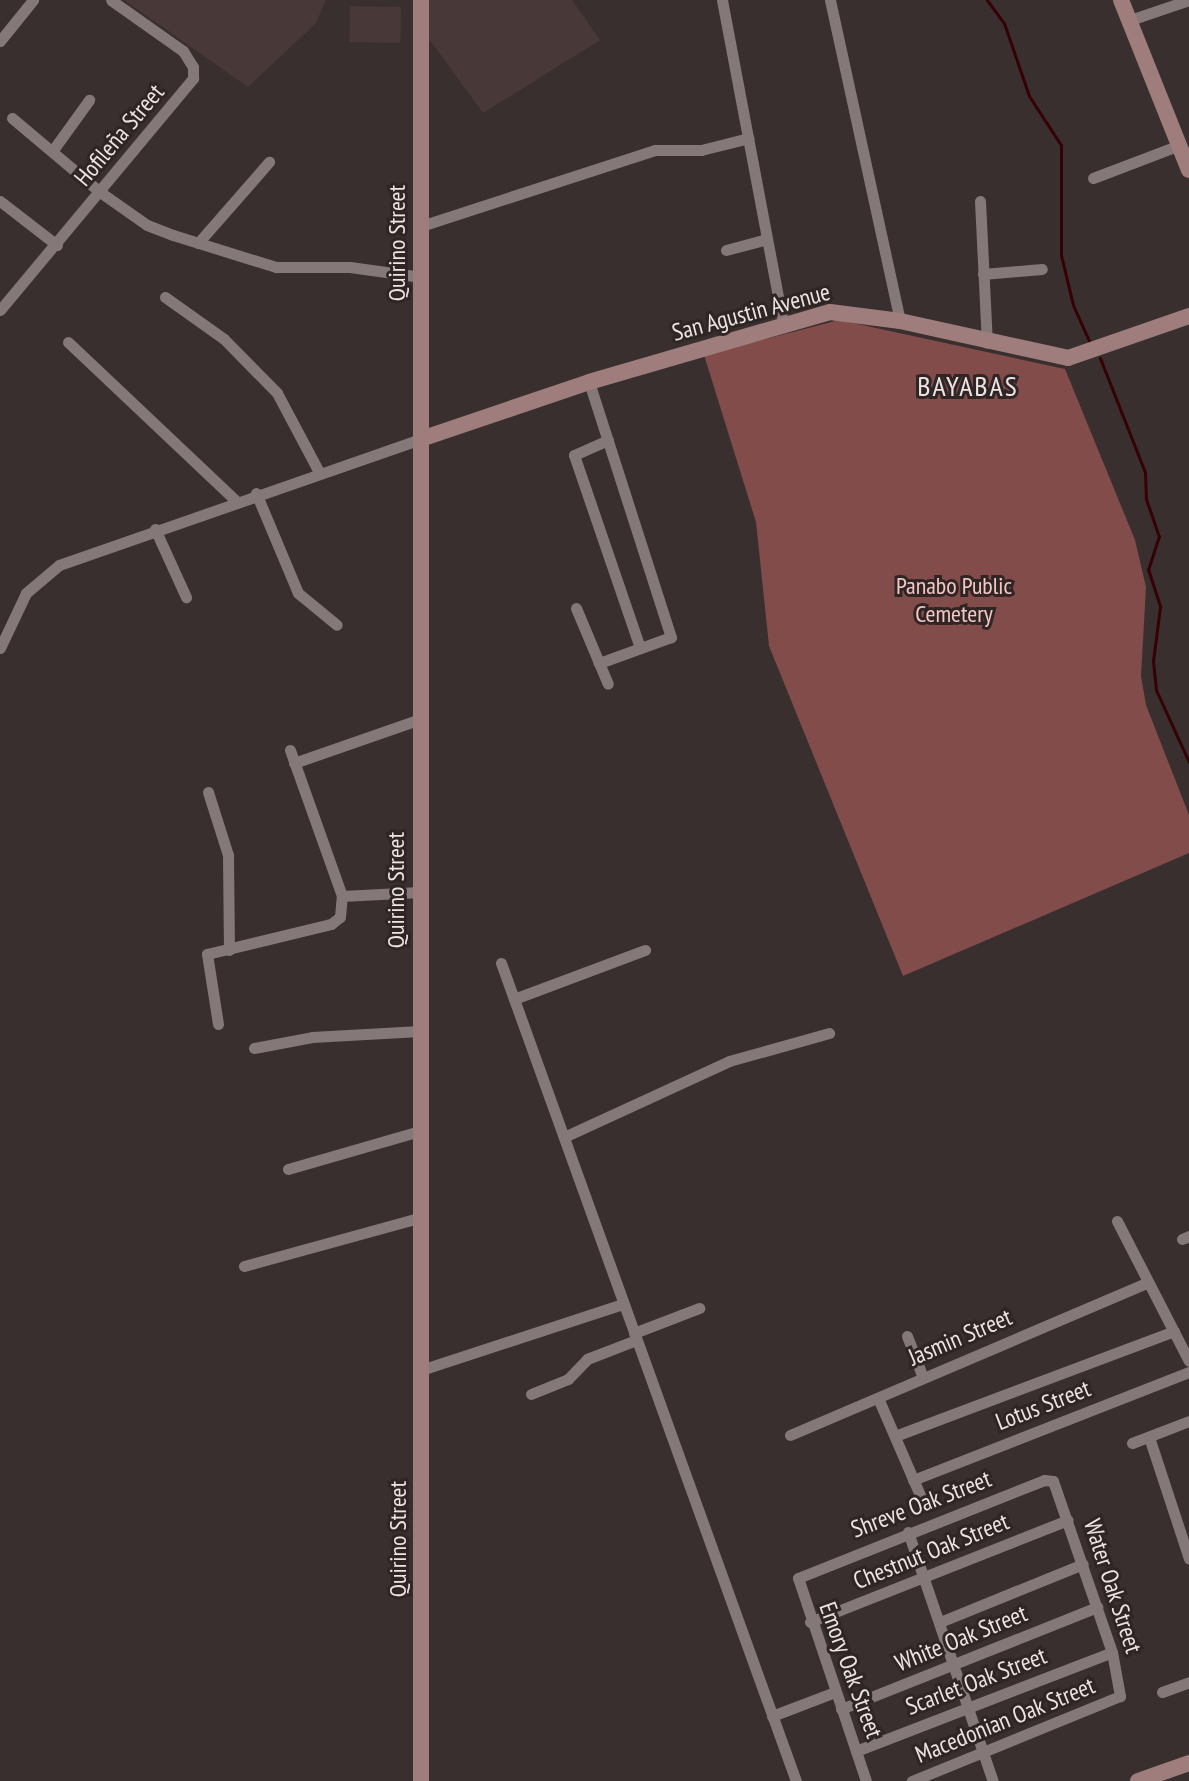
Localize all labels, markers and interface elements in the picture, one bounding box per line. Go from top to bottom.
street label: Hofileña Street [68,78,170,192]
street label: Quirino Street [383,185,411,301]
street label: San Agustin Avenue [668,277,834,347]
district label: BAYABAS [917,369,1019,403]
park label: Panabo Public Cemetery [896,572,1012,628]
street label: Quirino Street [382,832,410,948]
street label: Jasmin Street [904,1302,1016,1372]
street label: Lotus Street [992,1374,1094,1436]
street label: Shreve Oak Street [847,1464,995,1544]
street label: Quirino Street [384,1481,412,1597]
street label: Chestnut Oak Street [849,1507,1013,1595]
street label: Water Oak Street [1078,1515,1148,1657]
street label: Emory Oak Street [813,1597,889,1743]
street label: White Oak Street [891,1598,1031,1678]
street label: Scarlet Oak Street [901,1641,1051,1721]
street label: Macedonian Oak Street [911,1671,1099,1769]

